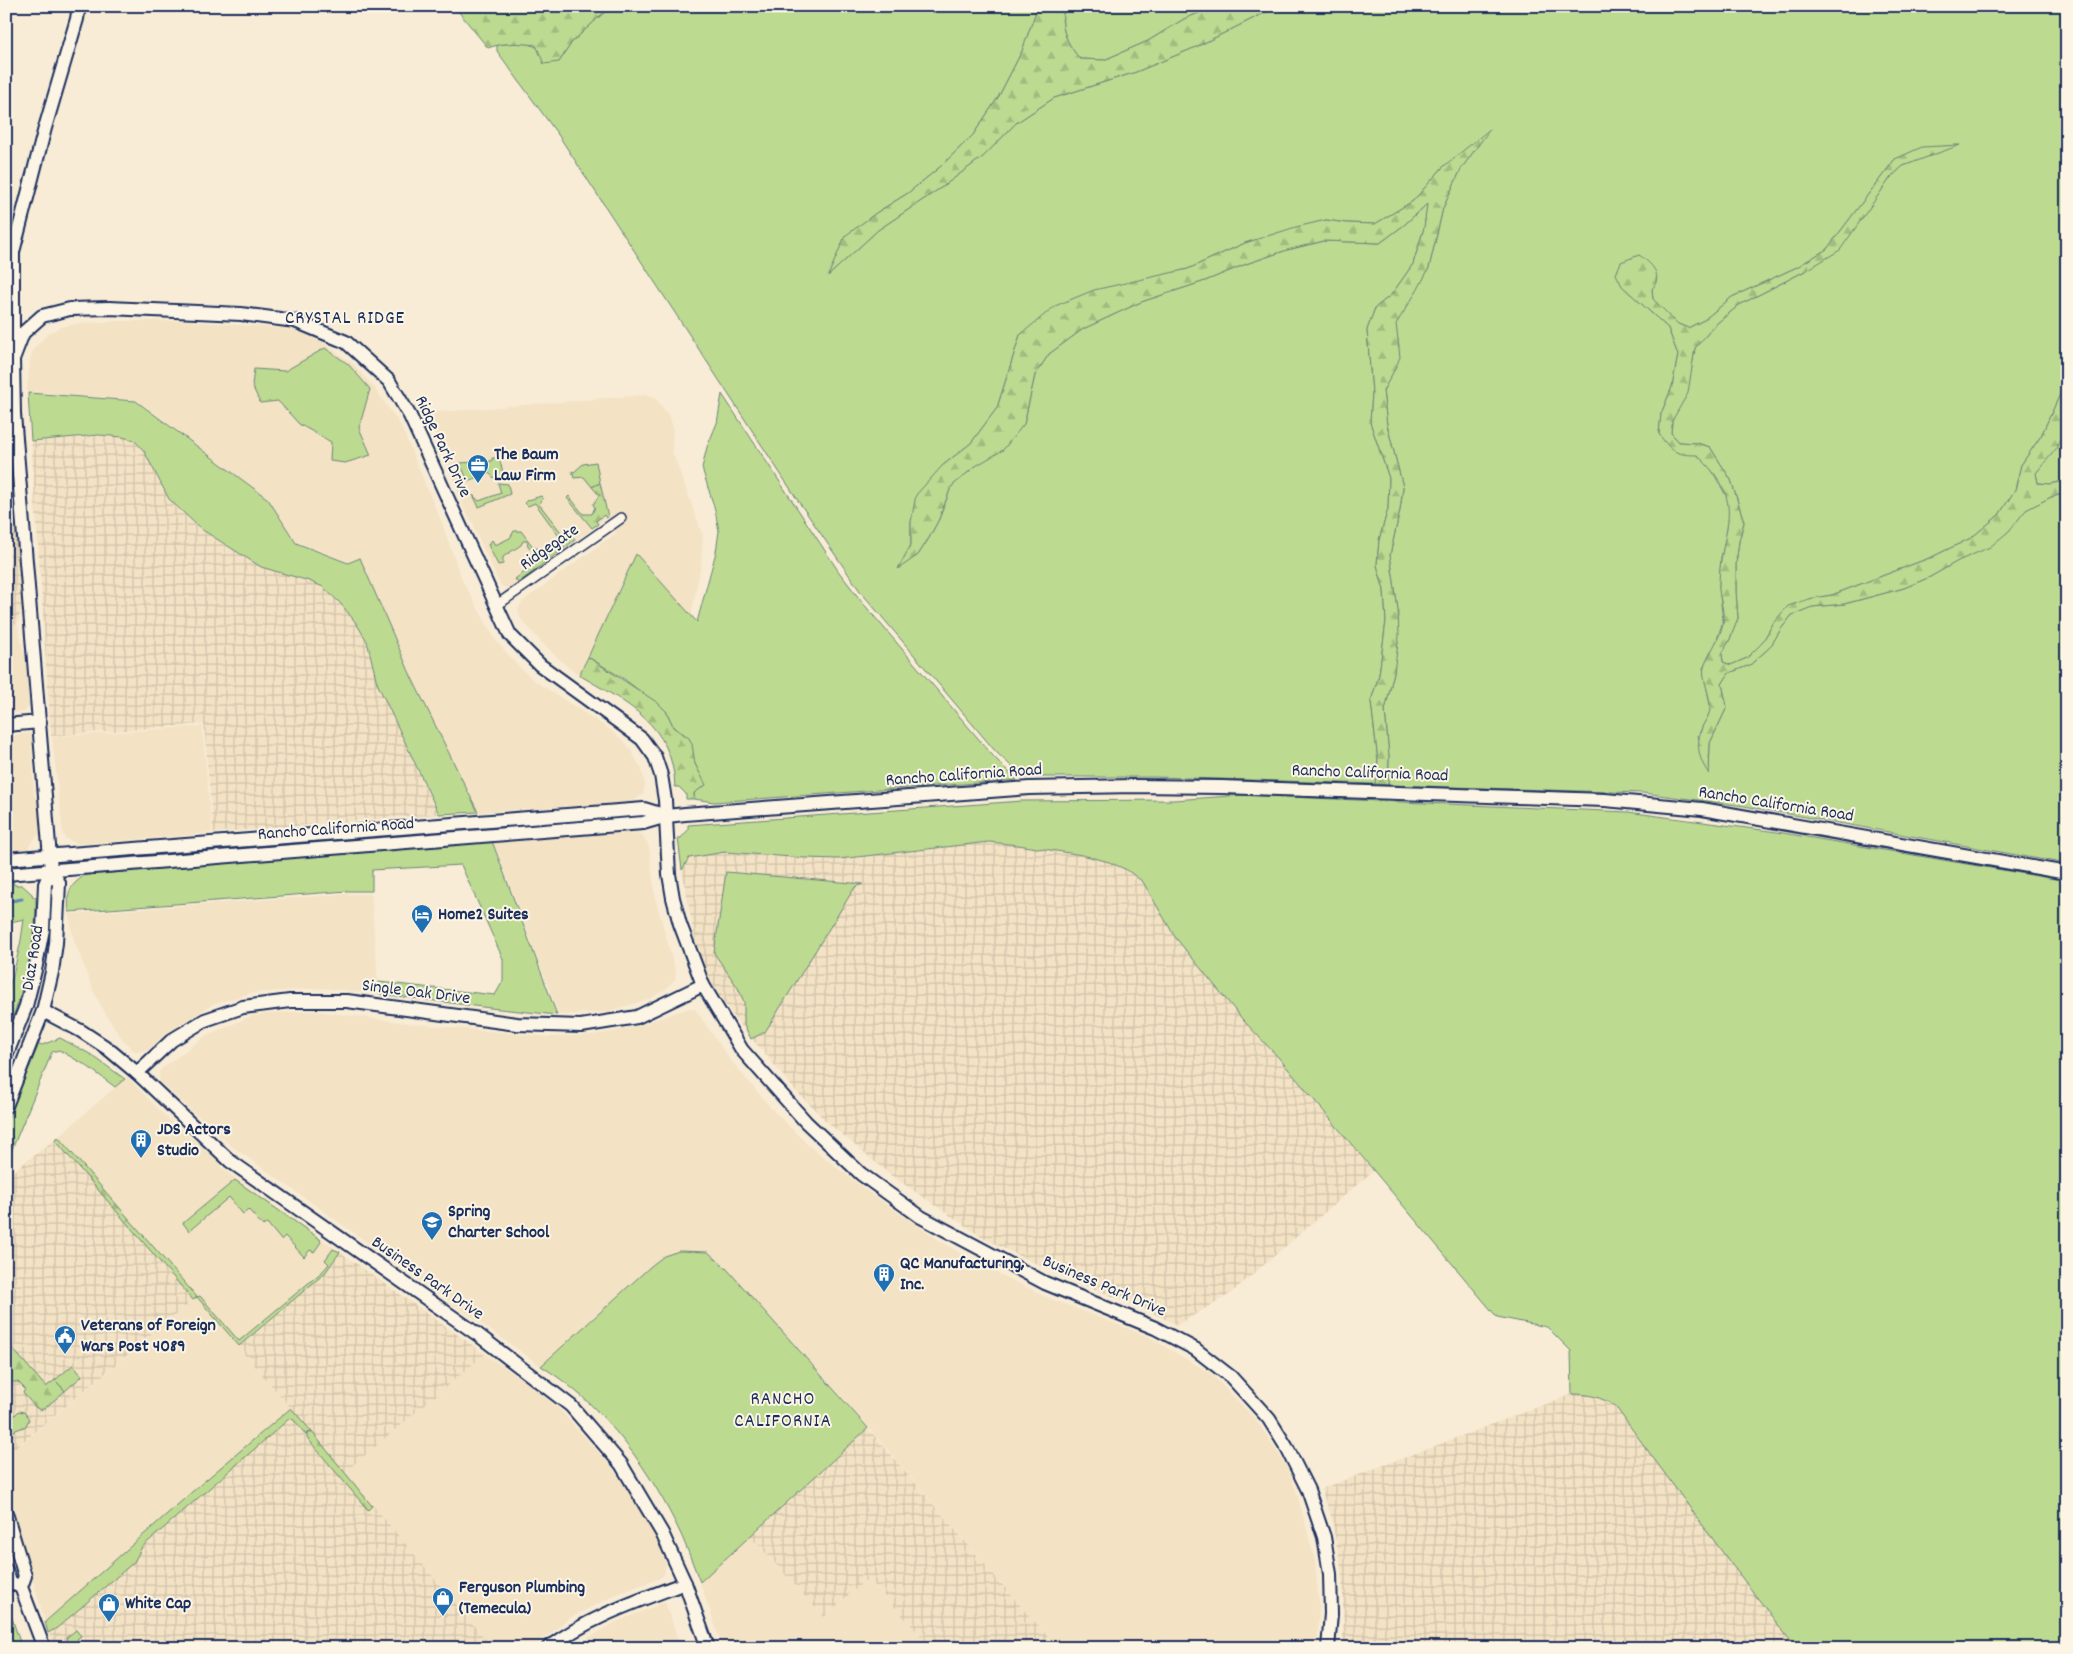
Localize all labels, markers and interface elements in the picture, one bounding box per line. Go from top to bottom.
district label: CRYSTAL RIDGE [285,306,405,333]
street label: Ridge Park Drive [407,392,477,502]
place label: The Baum Law Firm [494,443,559,489]
office icon: The Baum Law Firm [466,453,490,484]
street label: Ridgegate [515,518,585,578]
street label: Rancho California Road [885,758,1043,794]
street label: Rancho California Road [1291,759,1449,789]
street label: Rancho California Road [1697,780,1855,830]
street label: Rancho California Road [257,812,415,848]
hotel icon: Home2 Suites [410,903,434,934]
place label: Home2 Suites [438,903,529,928]
street label: Diaz Road [17,924,51,992]
street label: Single Oak Drive [361,974,472,1012]
place label: JDS Actors Studio [157,1118,231,1164]
building icon: JDS Actors Studio [129,1128,153,1159]
place label: Spring Charter School [448,1200,550,1246]
school or university icon: Spring Charter School [420,1210,444,1241]
street label: Business Park Drive [366,1231,488,1327]
street label: Business Park Drive [1038,1250,1170,1324]
place label: QC Manufacturing, Inc. [900,1252,1025,1298]
building icon: QC Manufacturing, Inc. [872,1262,896,1293]
place label: Veterans of Foreign Wars Post 4089 [81,1314,216,1360]
public building icon: Veterans of Foreign Wars Post 4089 [53,1324,77,1355]
district label: RANCHO CALIFORNIA [734,1387,832,1436]
place label: Ferguson Plumbing (Temecula) [459,1576,585,1622]
shop icon: Ferguson Plumbing (Temecula) [431,1586,455,1617]
shop icon: White Cap [97,1592,121,1623]
place label: White Cap [125,1592,191,1617]

